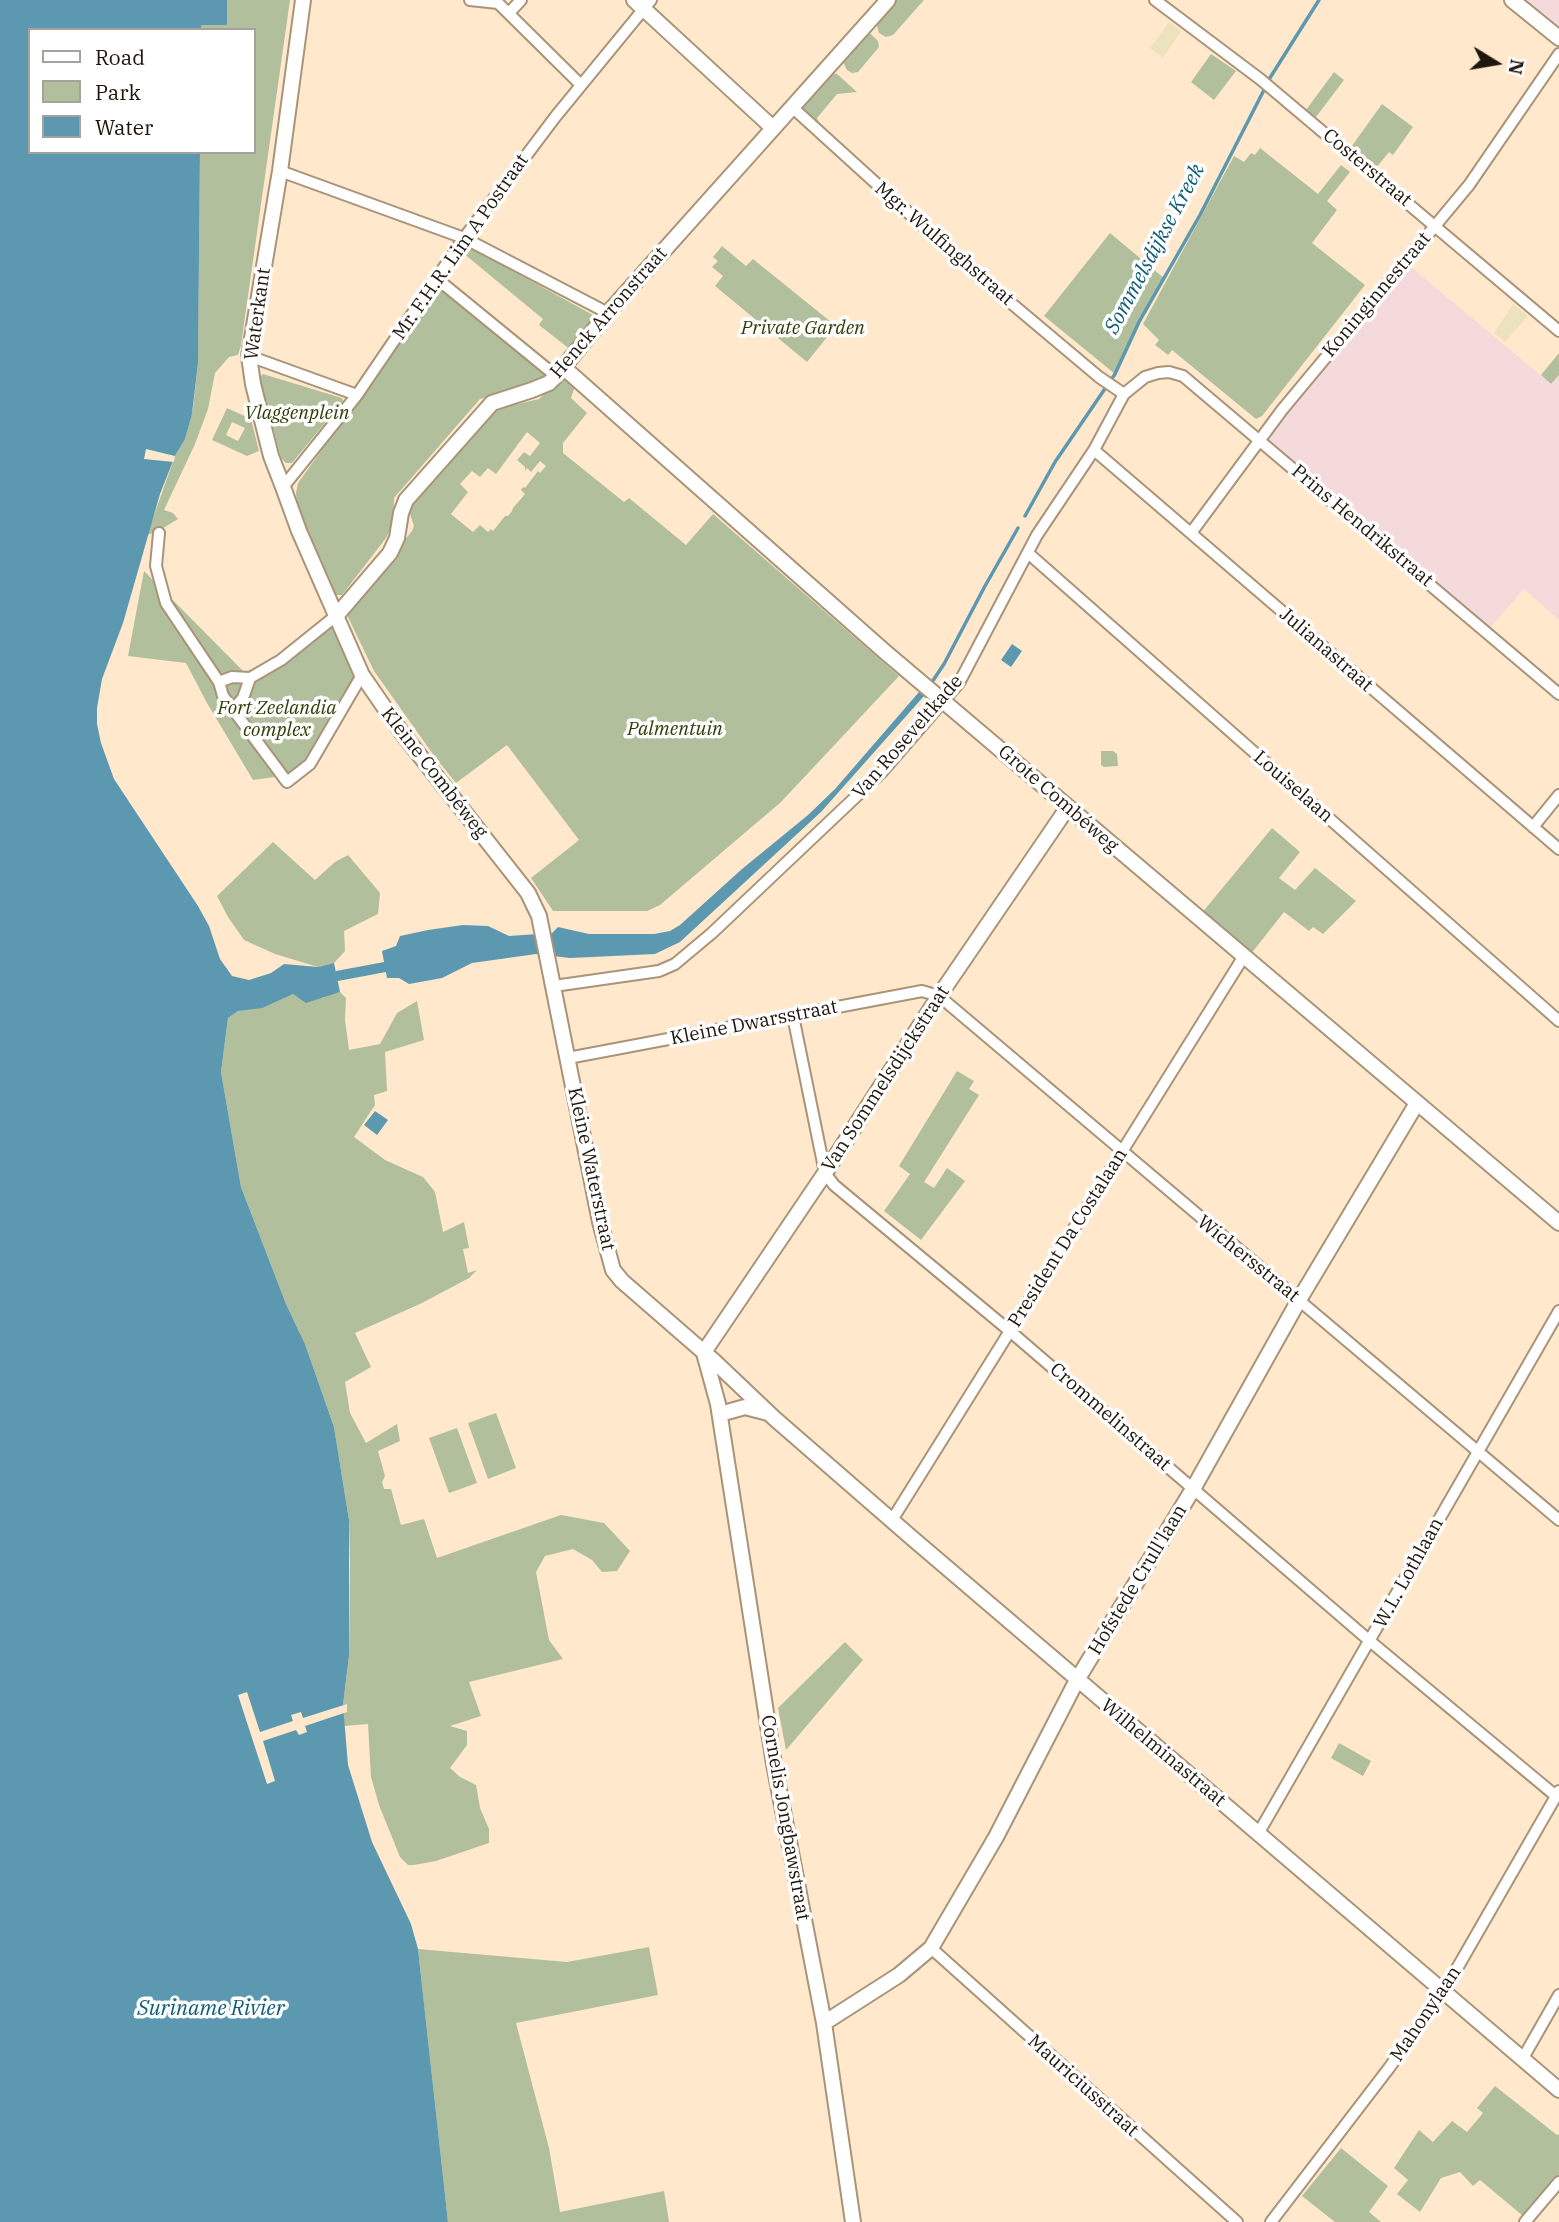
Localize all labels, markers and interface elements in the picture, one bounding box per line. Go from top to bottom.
legend [28,28,256,154]
north arrow [1461,28,1531,98]
text: Road [95,43,145,71]
text: N [1503,57,1530,77]
text: Park [95,78,141,106]
text: Water [95,113,153,141]
street label: Costerstraat [1318,124,1416,212]
street label: Mr. F.H.R. Lim A Postraat [388,150,534,344]
water label: Sommelsdijkse Kreek [1100,160,1210,338]
street label: Mgr. Wulfinghstraat [870,178,1018,310]
street label: Koninginnestraat [1318,228,1436,362]
street label: Henck Arronstraat [546,243,672,383]
street label: Waterkant [240,266,276,362]
park label: Private Garden [741,318,865,340]
park label: Vlaggenplein [245,403,349,425]
street label: Prins Hendrikstraat [1287,460,1437,592]
street label: Julianastraat [1275,603,1377,697]
street label: Van Roseveltkade [848,670,968,804]
park label: Fort Zeelandia complex [218,698,336,742]
street label: Kleine Combéweg [376,703,492,843]
park label: Palmentuin [627,719,723,741]
street label: Grote Combéweg [993,741,1123,857]
street label: Louiselaan [1249,746,1337,828]
street label: Van Sommelsdijckstraat [817,982,955,1176]
street label: Kleine Dwarsstraat [669,996,839,1050]
street label: Kleine Waterstraat [563,1085,619,1253]
street label: President Da Costalaan [1004,1144,1132,1332]
street label: Wichersstraat [1192,1211,1304,1307]
street label: Crommelinstraat [1045,1358,1175,1476]
street label: Hofstede Crull'laan [1084,1501,1192,1659]
street label: W.L. Lothlaan [1369,1514,1449,1632]
street label: Wilhelminastraat [1096,1694,1230,1812]
street label: Cornelis Jongbawstraat [756,1713,814,1923]
street label: Mahonylaan [1386,1962,1466,2066]
water label: Suriname Rivier [137,1996,285,2022]
street label: Mauriciusstraat [1023,2030,1143,2142]

